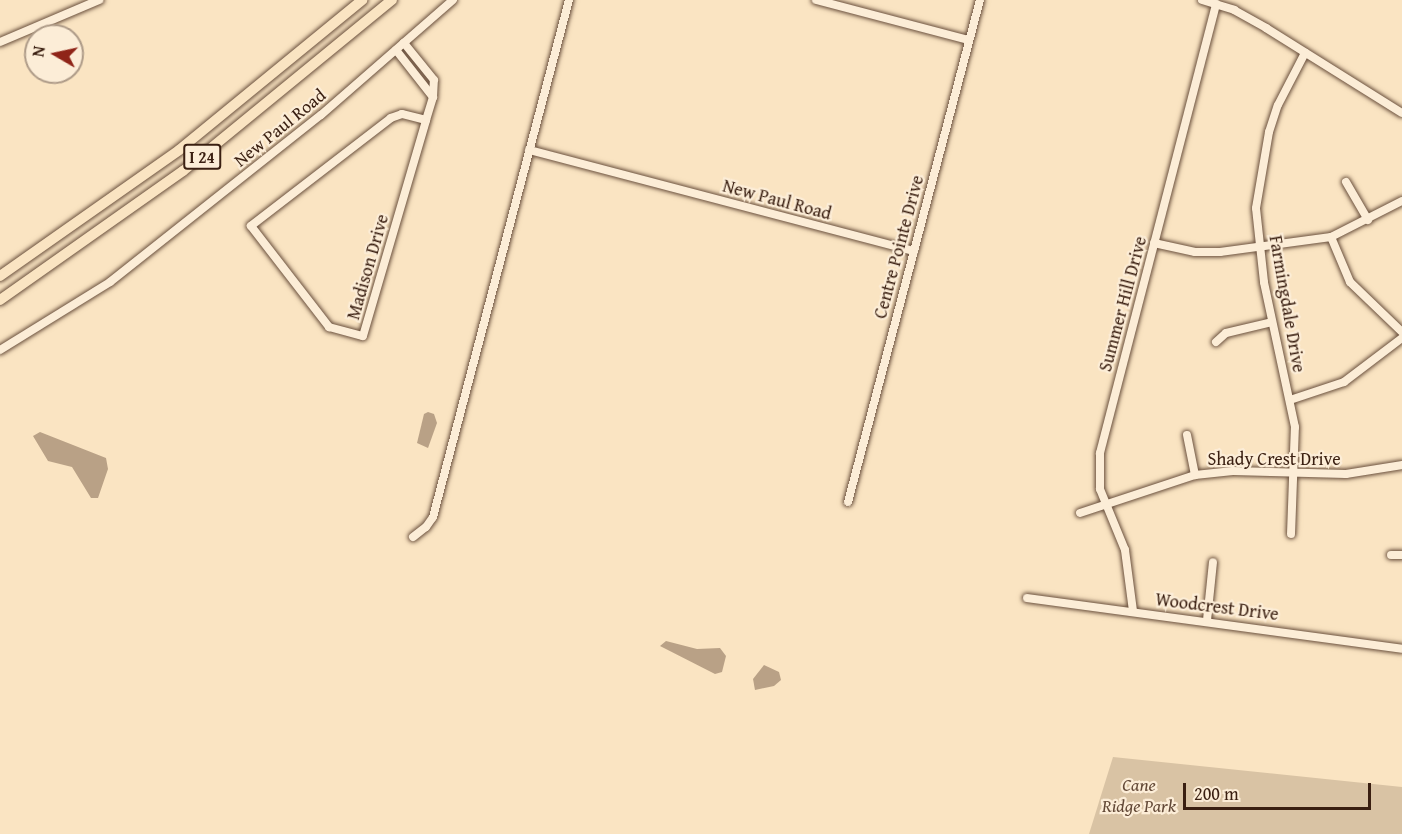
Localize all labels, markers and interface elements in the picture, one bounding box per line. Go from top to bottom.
north arrow [24,24,84,84]
text: N [26,44,51,59]
street label: New Paul Road [230,85,330,171]
road number: I 24 [182,144,222,170]
street label: Centre Pointe Drive [869,173,929,321]
street label: New Paul Road [720,175,834,225]
street label: Madison Drive [343,212,393,322]
street label: Summer Hill Drive [1095,234,1151,374]
street label: Farmingdale Drive [1264,234,1310,374]
street label: Shady Crest Drive [1207,448,1341,470]
street label: Woodcrest Drive [1154,589,1280,625]
scale bar [1186,771,1374,809]
park label: Cane Ridge Park [1102,775,1176,818]
text: 200 m [1194,780,1239,807]

